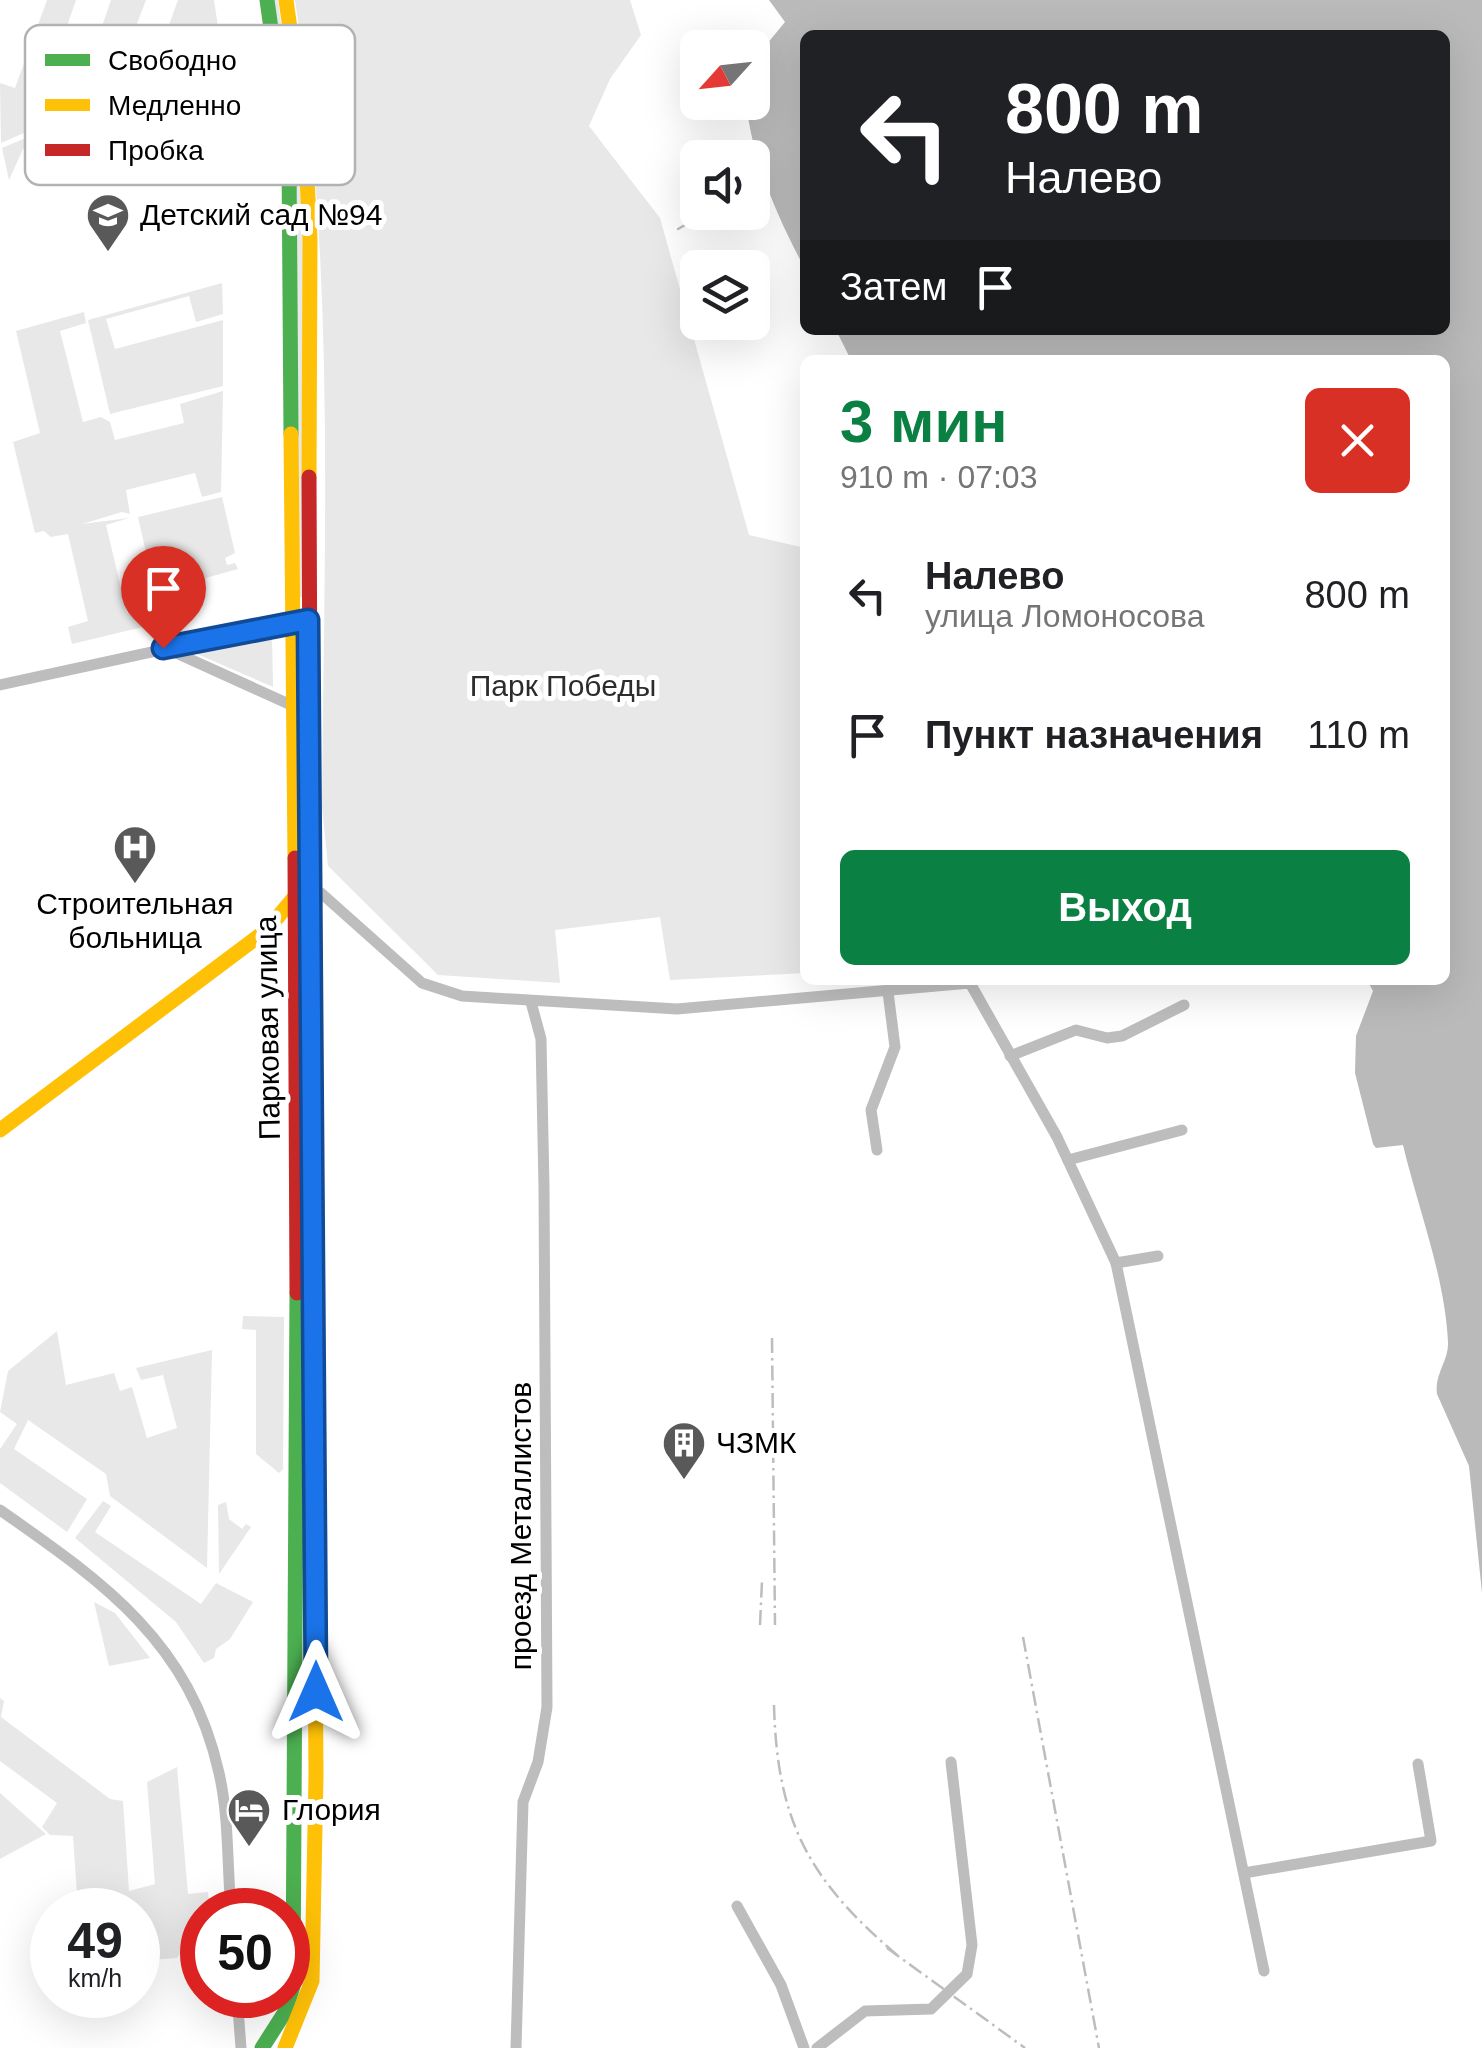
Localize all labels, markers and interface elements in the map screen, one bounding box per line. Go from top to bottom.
legend [25,25,355,185]
north arrow [680,30,770,120]
map controls [680,30,770,340]
text: Свободно [108,45,237,76]
icon: left [840,70,970,200]
text: 800 m [1005,70,1203,148]
text: Медленно [108,90,241,121]
text: Пробка [108,135,204,166]
button: sound [680,140,770,230]
text: Налево [1005,152,1162,203]
school or university icon: Детский сад №94 [85,192,131,253]
place label: Детский сад №94 [140,198,382,231]
button: layers [680,250,770,340]
icon: arrive [968,260,1023,315]
text: Затем [840,266,948,308]
text: 3 мин [840,388,1008,455]
button: close [1305,388,1410,493]
text: 910 m · 07:03 [840,459,1037,495]
pin [121,546,206,649]
text: Налево [925,555,1064,597]
icon: arrive [136,561,191,616]
icon: left [840,568,895,623]
text: 800 m [1304,574,1410,616]
text: улица Ломоносова [925,598,1205,634]
park label: Парк Победы [470,669,656,702]
icon: arrive [840,708,895,763]
text: Пункт назначения [925,714,1263,756]
text: 110 m [1307,714,1410,756]
hospital icon: Строительная больница [112,824,158,885]
button: Выход [840,850,1410,965]
place label: Строительная больница [36,887,234,954]
street label: Парковая улица [249,915,286,1140]
street label: проезд Металлистов [504,1382,537,1670]
building icon: ЧЗМК [661,1420,707,1481]
place label: ЧЗМК [716,1426,797,1459]
position arrow [264,1640,368,1744]
hotel icon: Глория [226,1787,272,1848]
place label: Глория [282,1793,381,1826]
speed limit sign: 50 [180,1888,310,2018]
text: 49 [67,1913,123,1969]
text: km/h [68,1964,122,1992]

